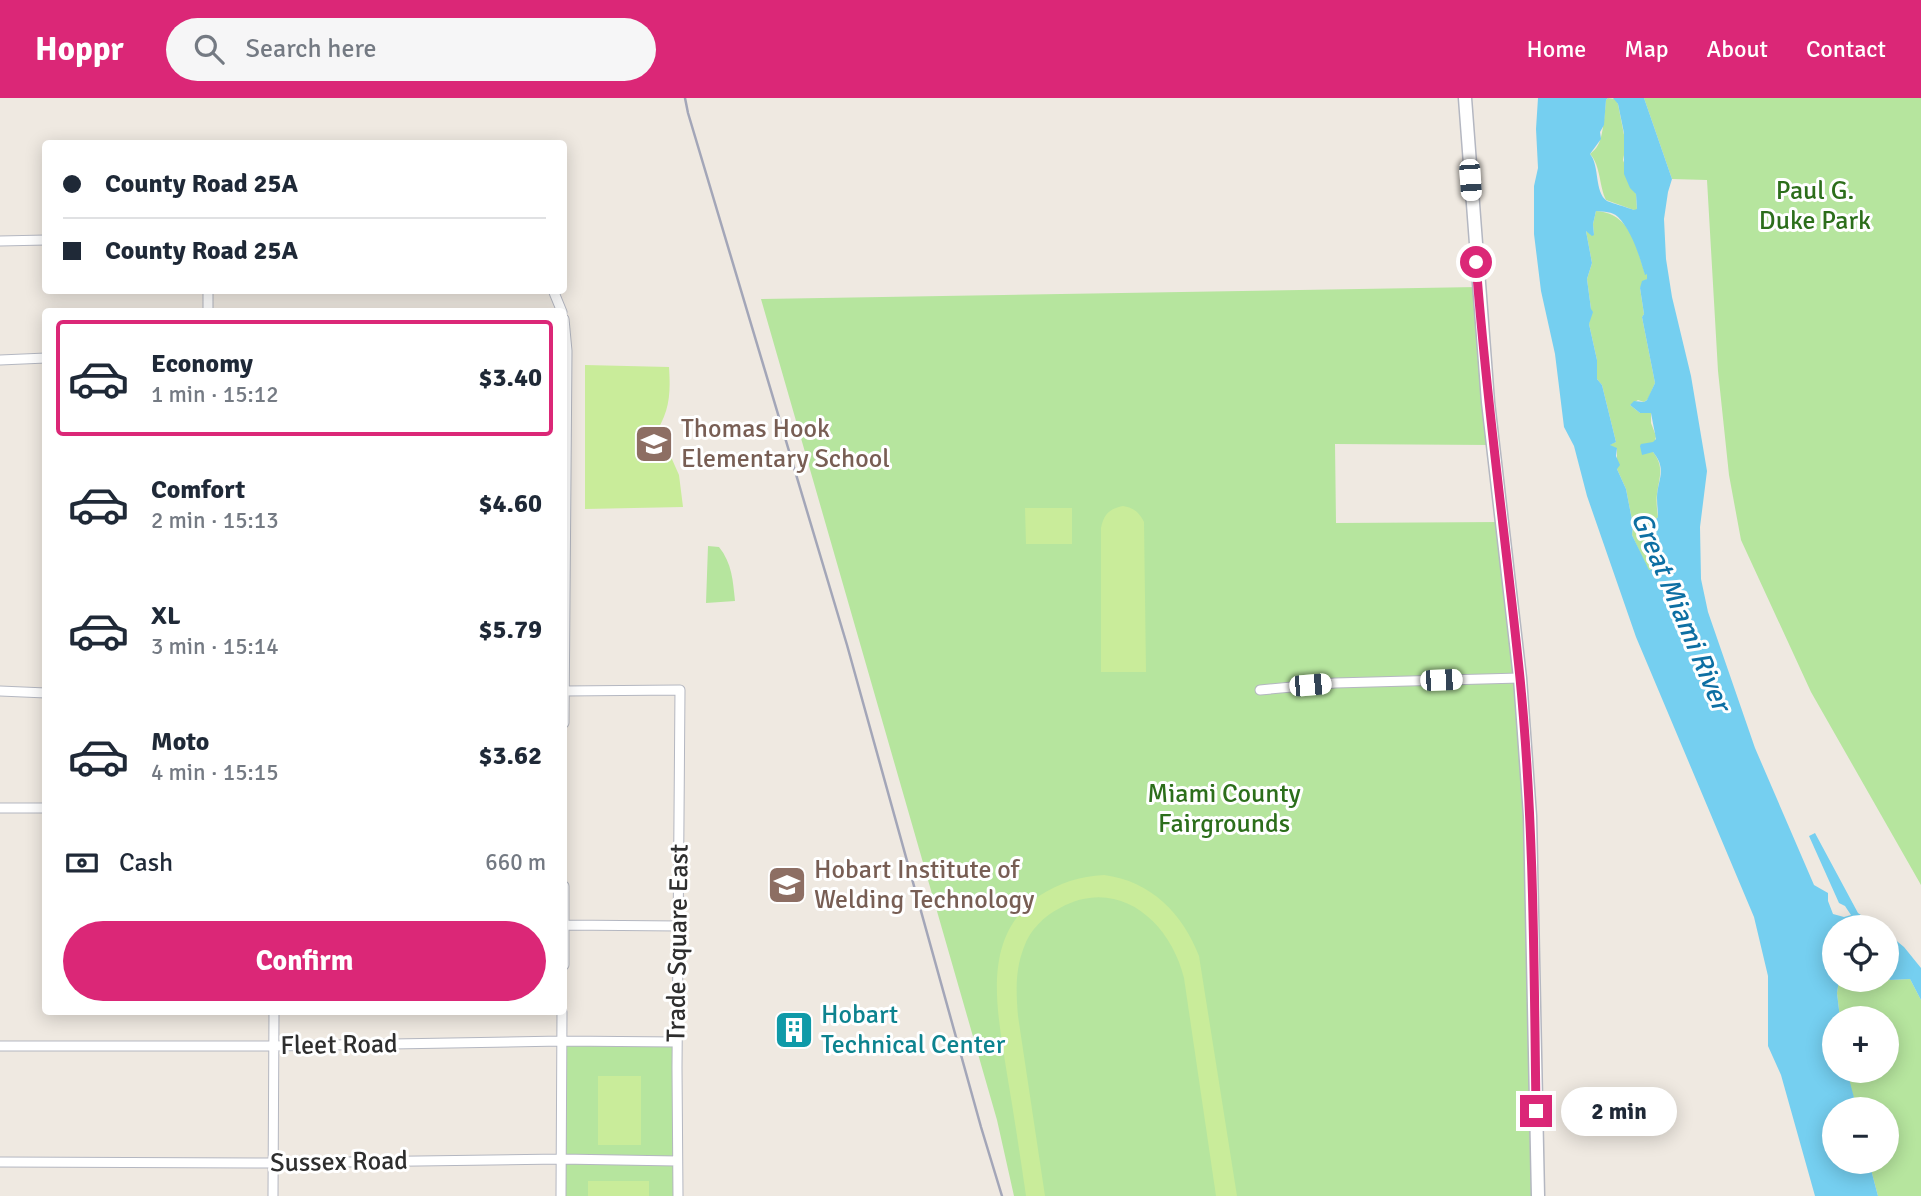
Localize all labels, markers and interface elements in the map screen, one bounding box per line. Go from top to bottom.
search box [166,18,656,81]
text: Hoppr [35,29,124,70]
icon: search [190,30,228,68]
text: Search here [246,33,377,65]
text: Home [1526,34,1586,64]
text: Map [1624,34,1669,64]
text: About [1707,34,1768,64]
text: Contact [1806,34,1886,64]
car [1459,158,1482,202]
text: County Road 25A [105,168,298,200]
park label: Paul G. Duke Park [1759,175,1871,237]
text: County Road 25A [105,235,298,267]
route start [1460,246,1492,278]
icon: car [67,347,130,410]
text: Economy [151,348,253,380]
text: $3.40 [478,362,542,394]
text: 1 min · 15:12 [151,380,279,409]
place label: Thomas Hook Elementary School [681,413,890,475]
school or university icon: Thomas Hook Elementary School [633,423,675,465]
icon: car [67,473,130,536]
text: Comfort [151,474,245,506]
text: $4.60 [478,488,542,520]
text: 2 min · 15:13 [151,506,279,535]
water label: Great Miami River [1624,506,1740,719]
icon: car [67,599,130,662]
text: XL [151,600,181,632]
text: $5.79 [478,614,542,646]
text: 3 min · 15:14 [151,632,279,661]
car [1420,669,1463,691]
car [1289,673,1332,697]
icon: car [67,725,130,788]
text: Moto [151,726,209,758]
text: $3.62 [478,740,542,772]
text: 4 min · 15:15 [151,758,279,787]
park label: Miami County Fairgrounds [1147,778,1301,840]
icon: cash [63,844,101,882]
street label: Trade Square East [660,844,696,1042]
text: Cash [119,847,173,879]
text: 660 m [485,848,546,877]
place label: Hobart Institute of Welding Technology [814,854,1034,916]
school or university icon: Hobart Institute of Welding Technology [766,864,808,906]
map controls [1822,915,1899,1174]
button: locate [1822,915,1899,992]
button: Confirm [63,921,546,1001]
place label: Hobart Technical Center [821,999,1006,1061]
button: + [1822,1006,1899,1083]
building icon: Hobart Technical Center [773,1009,815,1051]
street label: Fleet Road [280,1028,398,1062]
callout: 2 min [1560,1086,1676,1136]
route end [1520,1095,1552,1127]
text: 2 min [1591,1097,1647,1126]
button: − [1822,1097,1899,1174]
street label: Sussex Road [270,1145,408,1179]

